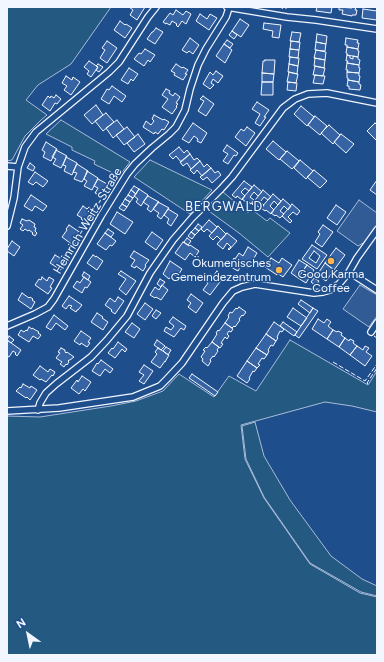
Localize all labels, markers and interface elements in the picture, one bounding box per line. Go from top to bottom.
street label: Heinrich-Weitz-Straße [51,165,125,277]
district label: BERGWALD [185,199,263,215]
place label: Ökumenisches Gemeindezentrum [171,256,271,284]
marker: Good Karma Coffee [326,256,336,266]
marker: Ökumenisches Gemeindezentrum [274,265,284,275]
place label: Good Karma Coffee [298,267,364,295]
north arrow [8,614,48,654]
text: N [14,616,28,631]

